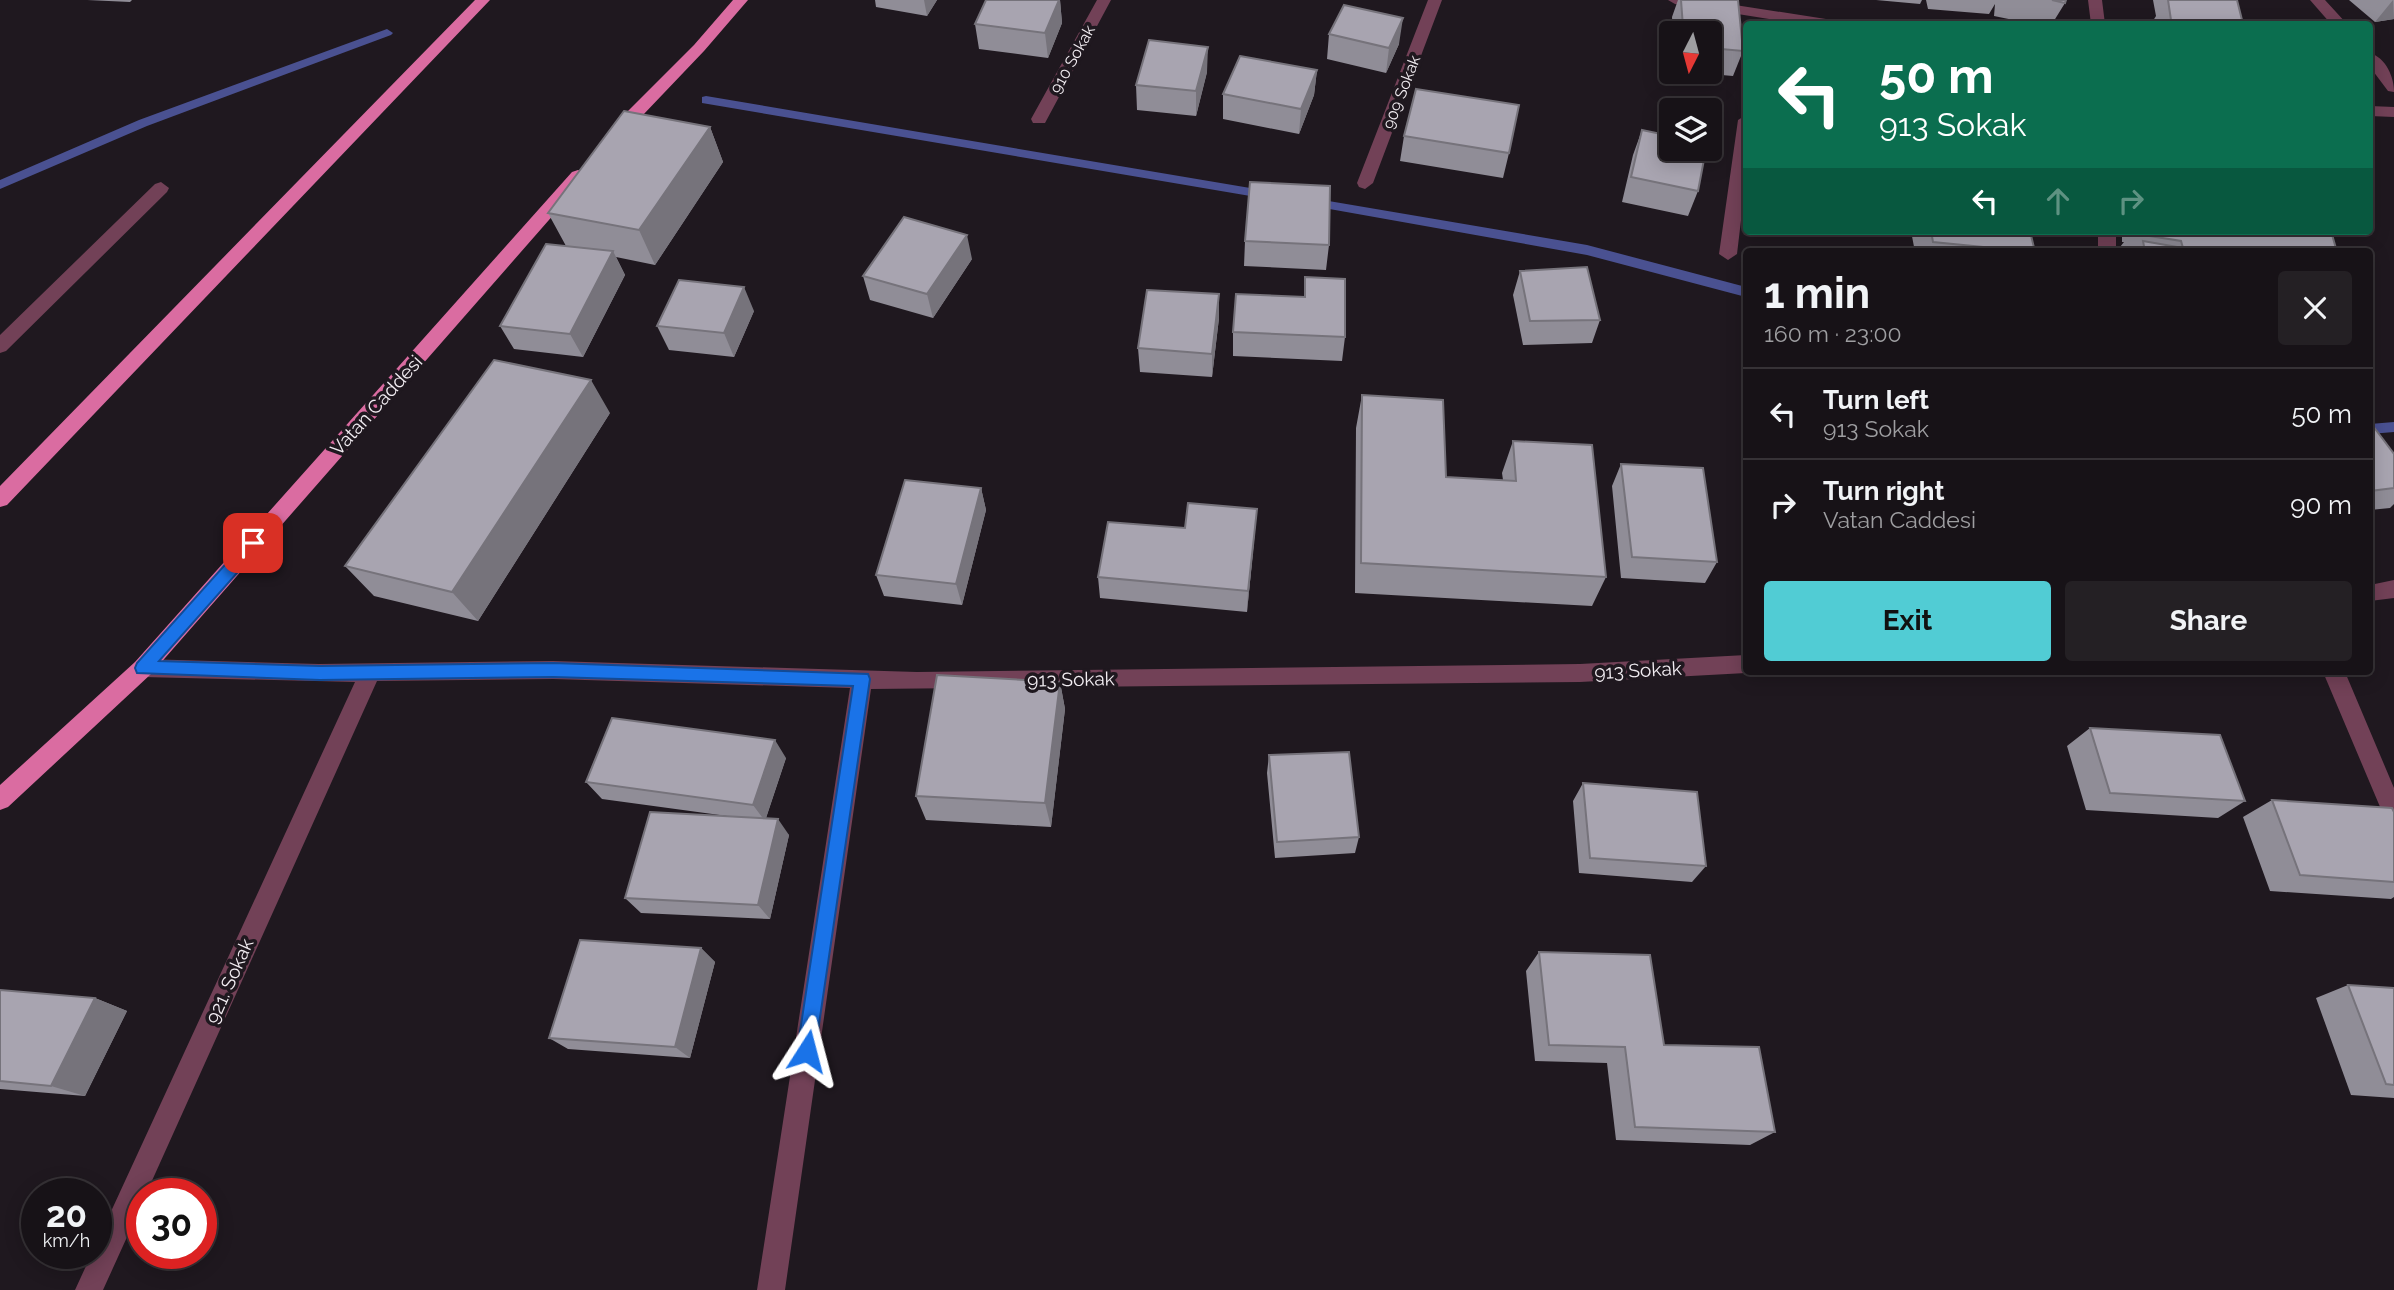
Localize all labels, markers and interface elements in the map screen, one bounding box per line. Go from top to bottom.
street label: 910 Sokak [1046,21,1099,97]
north arrow [1659,21,1722,84]
map controls [1659,21,1722,161]
text: 50 m [1879,47,1994,104]
icon: left [1764,49,1855,140]
street label: 909 Sokak [1379,52,1424,132]
button: layers [1659,98,1722,161]
text: 913 Sokak [1879,106,2026,143]
icon: left [1966,182,2004,220]
icon: ahead [2039,182,2077,220]
icon: right [2112,182,2150,220]
text: 1 min [1764,269,1870,318]
button: close [2278,271,2352,345]
text: 160 m · 23:00 [1764,320,1902,347]
street label: Vatan Caddesi [326,351,426,459]
text: Turn left [1823,385,1929,415]
icon: left [1764,395,1802,433]
text: 50 m [2291,399,2352,429]
text: 913 Sokak [1823,415,1929,442]
text: Turn right [1823,476,1944,506]
icon: right [1764,486,1802,524]
text: 90 m [2290,490,2352,520]
text: Vatan Caddesi [1823,506,1976,533]
pin [223,513,283,573]
icon: arrive [234,524,272,562]
button: Exit [1764,581,2051,661]
button: Share [2065,581,2352,661]
street label: 913 Sokak [1594,657,1682,683]
street label: 913 Sokak [1027,667,1115,691]
street label: 921. Sokak [200,935,258,1027]
position arrow [770,1014,844,1088]
speed limit sign: 30 [126,1178,217,1269]
text: 20 [46,1194,87,1235]
text: km/h [43,1230,90,1251]

